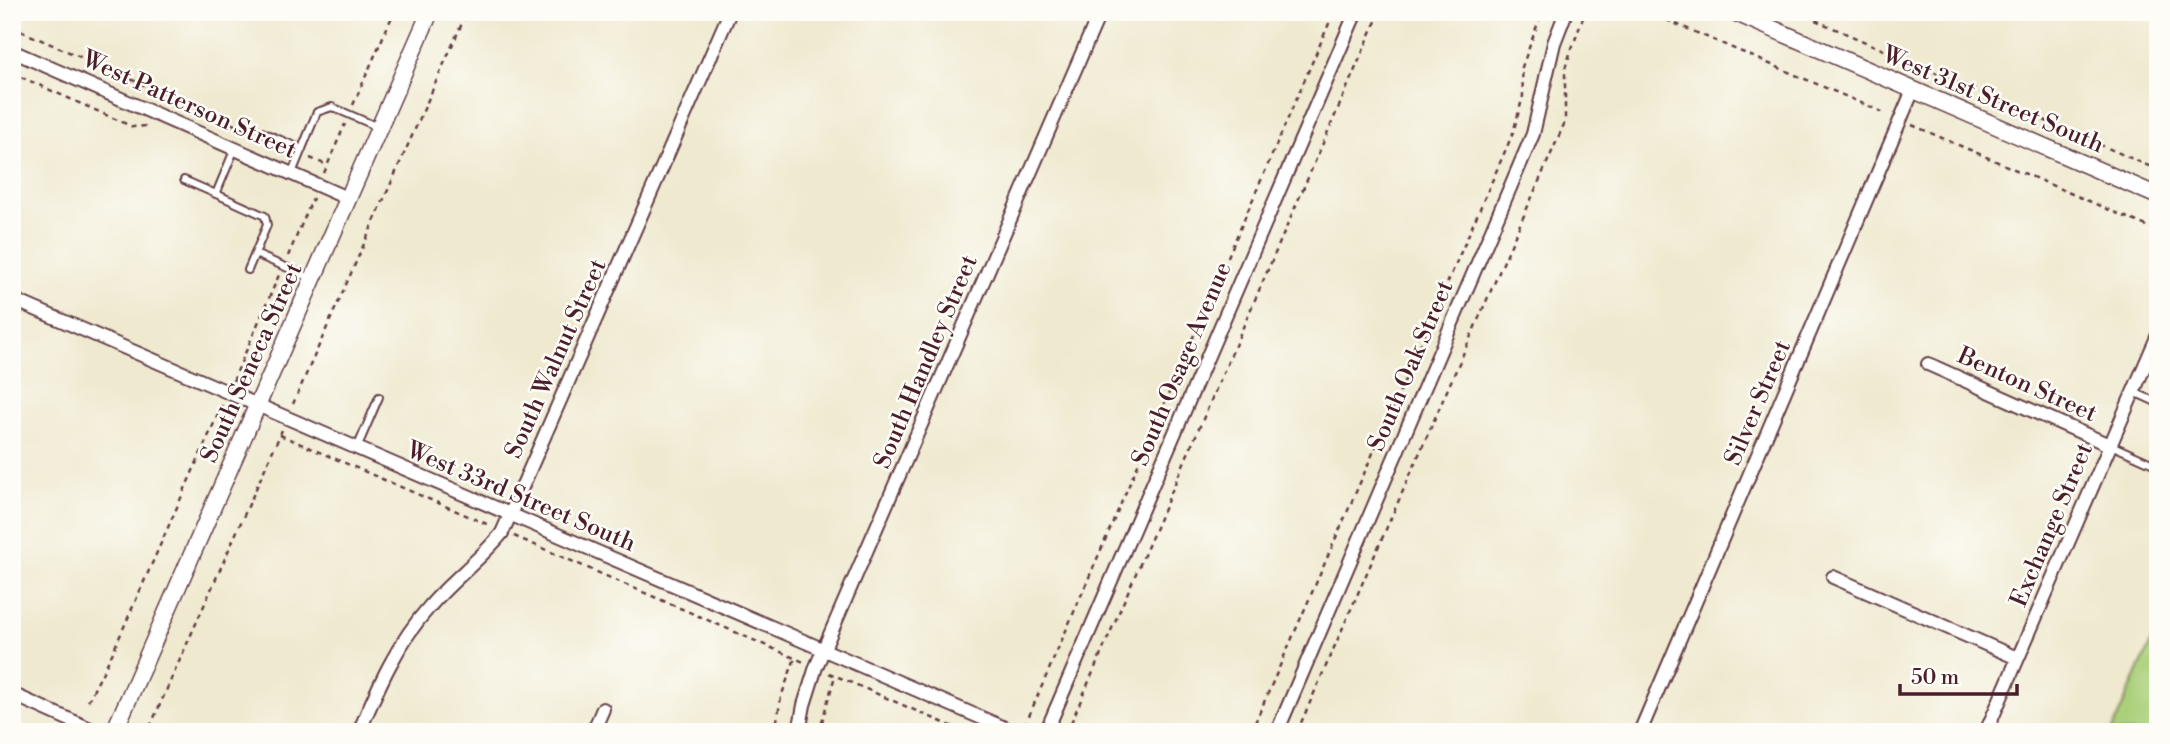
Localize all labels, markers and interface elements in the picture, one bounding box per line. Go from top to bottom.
street label: West 31st Street South [1877,39,2108,160]
street label: West Patterson Street [76,44,301,166]
street label: South Handley Street [867,250,985,473]
street label: South Walnut Street [499,254,614,463]
street label: South Osage Avenue [1125,257,1239,471]
street label: South Seneca Street [194,258,310,468]
street label: South Oak Street [1362,276,1461,456]
street label: Silver Street [1718,335,1798,470]
street label: Benton Street [1952,340,2102,429]
street label: West 33rd Street South [401,435,640,559]
street label: Exchange Street [2004,438,2100,612]
scale bar [1900,653,2018,697]
text: 50 m [1911,665,1959,691]

